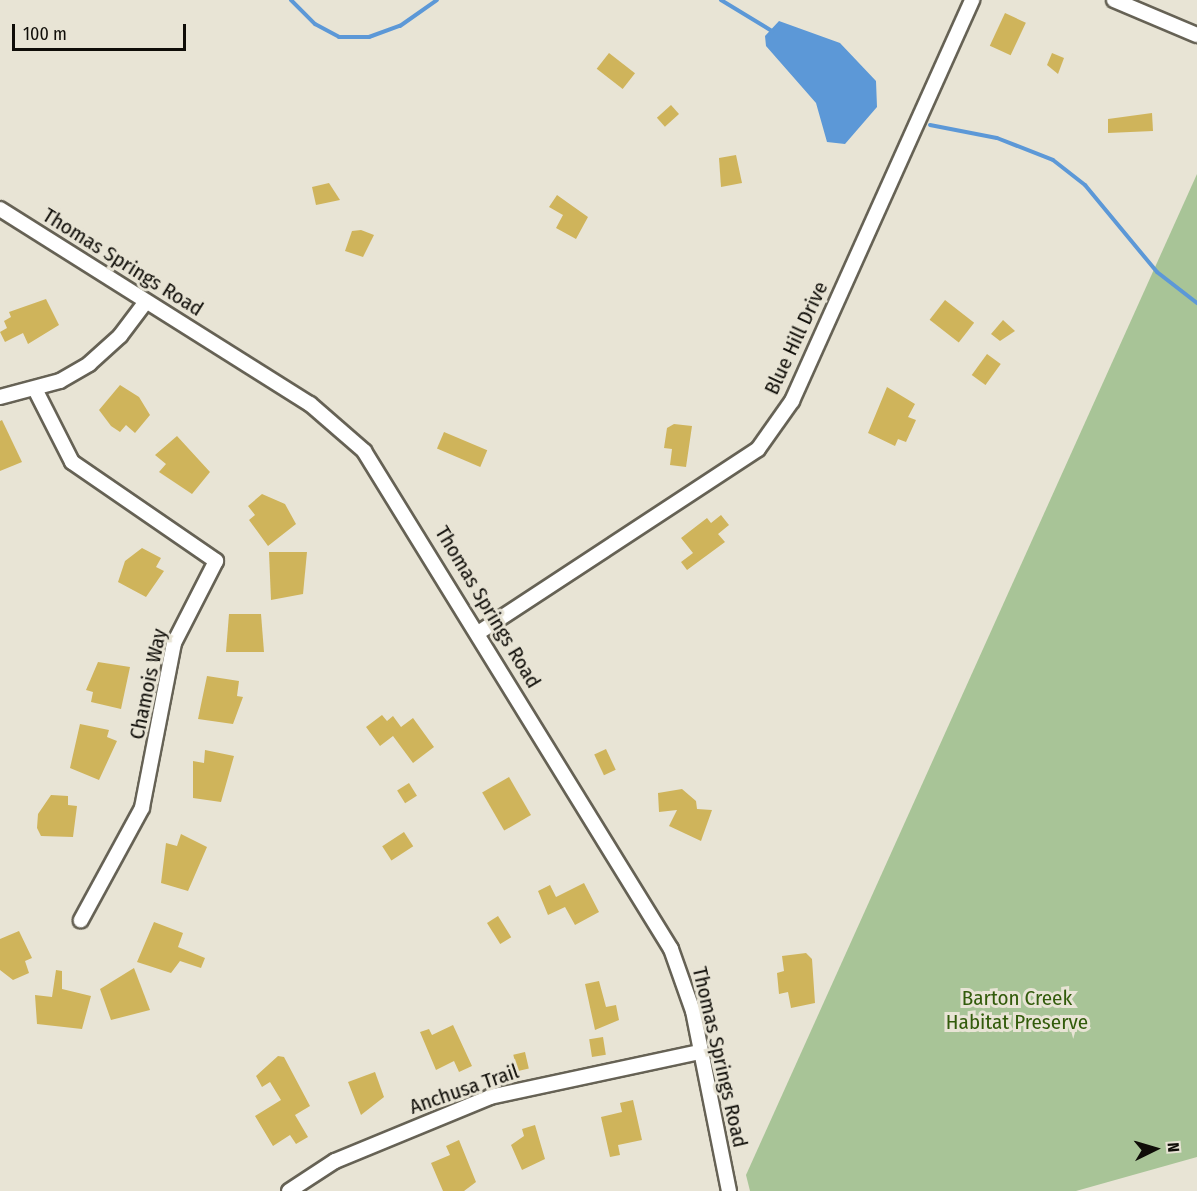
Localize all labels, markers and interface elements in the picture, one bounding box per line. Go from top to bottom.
scale bar [15,12,189,50]
text: 100 m [23,23,67,45]
street label: Thomas Springs Road [38,202,208,322]
street label: Blue Hill Drive [759,277,833,399]
street label: Thomas Springs Road [430,521,546,693]
street label: Chamois Way [124,626,172,742]
street label: Thomas Springs Road [687,964,753,1150]
park label: Barton Creek Habitat Preserve [946,985,1088,1035]
street label: Anchusa Trail [406,1059,522,1119]
north arrow [1125,1119,1185,1179]
text: N [1164,1142,1183,1153]

